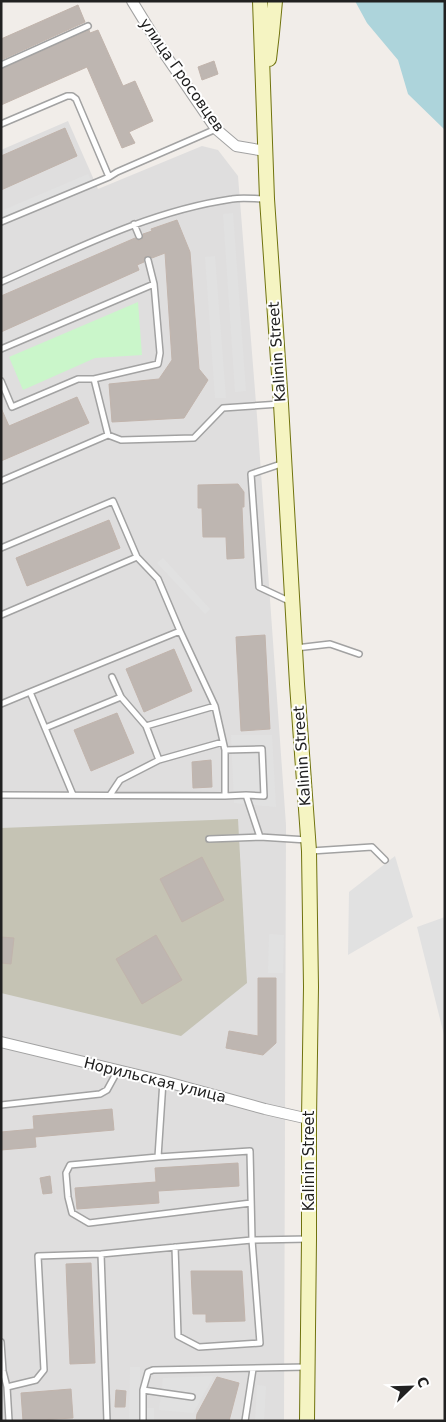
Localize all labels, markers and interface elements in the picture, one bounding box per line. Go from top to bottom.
street label: улица Гросовцев [136,15,228,135]
street label: Kalinin Street [265,301,289,403]
street label: Kalinin Street [290,705,314,807]
street label: Норильская улица [82,1054,228,1106]
street label: Kalinin Street [300,1111,318,1211]
north arrow [386,1362,436,1412]
text: С [414,1374,432,1390]

